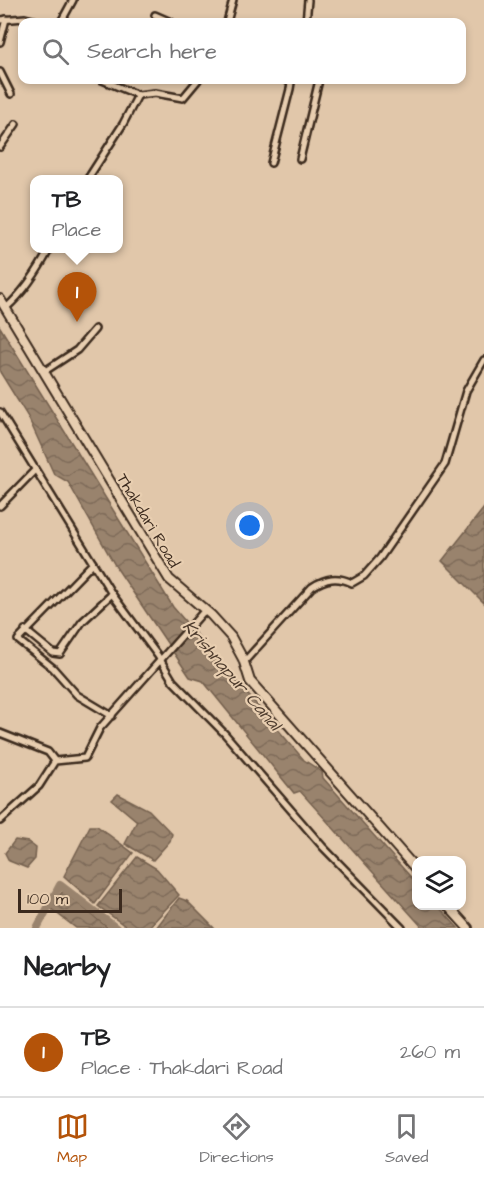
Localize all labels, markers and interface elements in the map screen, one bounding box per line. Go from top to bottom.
search box [18,18,466,84]
icon: search [39,35,72,68]
text: Search here [87,36,217,67]
popup [30,175,123,253]
text: TB [52,185,81,216]
text: Place [52,216,101,244]
pin: 1 [58,272,97,322]
street label: Thakdari Road [111,469,185,572]
your location [235,511,264,540]
water label: Krishnapur Canal [177,615,288,738]
map controls [412,856,466,910]
button: layers [412,856,466,910]
scale bar [18,886,122,914]
text: 100 m [27,888,68,910]
text: Nearby [24,949,111,985]
text: TB [81,1023,110,1054]
text: 1 [42,1038,45,1066]
text: 260 m [400,1038,460,1066]
text: Place · Thakdari Road [81,1054,283,1082]
tab: Map [56,1110,89,1168]
tab: Directions [200,1110,274,1168]
tab: Saved [385,1110,428,1168]

